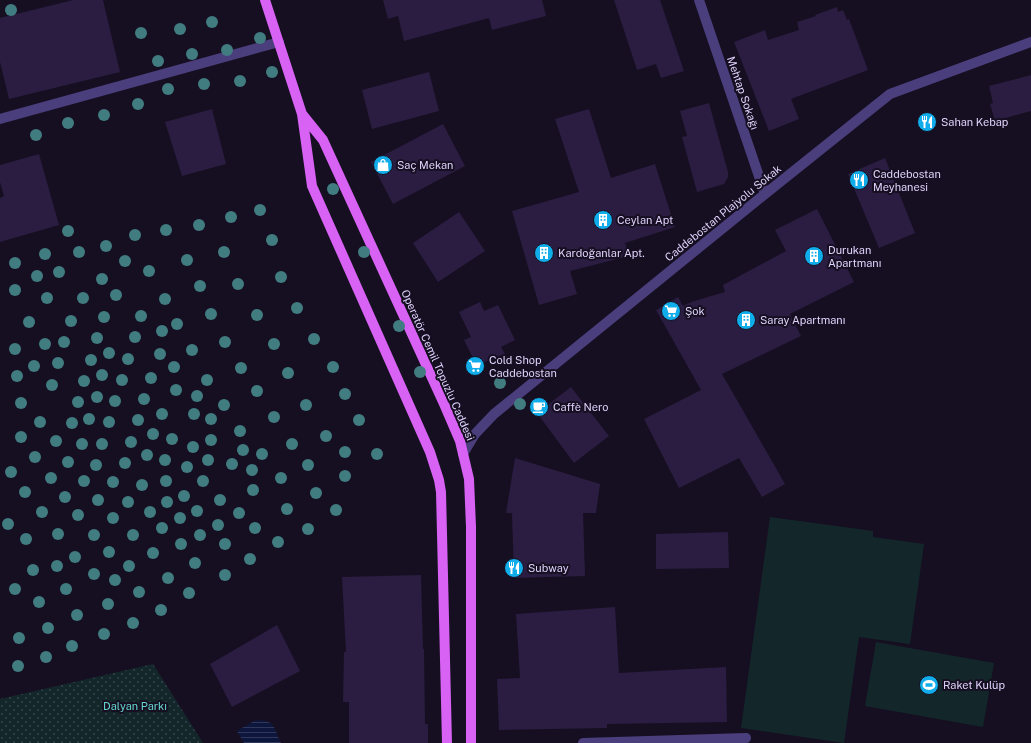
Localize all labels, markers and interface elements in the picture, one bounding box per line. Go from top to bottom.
street label: Mehtap Sokağı [725,55,761,131]
restaurant icon: Sahan Kebap [916,111,938,133]
place label: Sahan Kebap [941,116,1009,128]
shop icon: Saç Mekan [372,154,394,176]
place label: Saç Mekan [397,159,453,172]
street label: Caddebostan Plajyolu Sokak [663,162,783,264]
place label: Caddebostan Meyhanesi [873,168,941,193]
restaurant icon: Caddebostan Meyhanesi [848,169,870,191]
building icon: Ceylan Apt [592,209,614,231]
place label: Ceylan Apt [617,214,673,226]
building icon: Kardoğanlar Apt. [533,242,555,264]
place label: Durukan Apartmanı [828,244,881,269]
building icon: Durukan Apartmanı [803,245,825,267]
place label: Kardoğanlar Apt. [558,247,645,259]
street label: Operatör Cemil Topuzlu Caddesi [399,288,477,442]
supermarket icon: Şok [660,300,682,322]
place label: Şok [685,305,705,318]
building icon: Saray Apartmanı [735,309,757,331]
place label: Saray Apartmanı [760,314,845,326]
place label: Cold Shop Caddebostan [489,354,557,379]
supermarket icon: Cold Shop Caddebostan [464,355,486,377]
cafe icon: Caffè Nero [528,396,550,418]
place label: Caffè Nero [553,401,609,413]
restaurant icon: Subway [503,557,525,579]
place label: Subway [528,562,569,574]
sports icon: Raket Kulüp [918,674,940,696]
place label: Raket Kulüp [943,679,1006,691]
park label: Dalyan Parkı [103,700,167,712]

